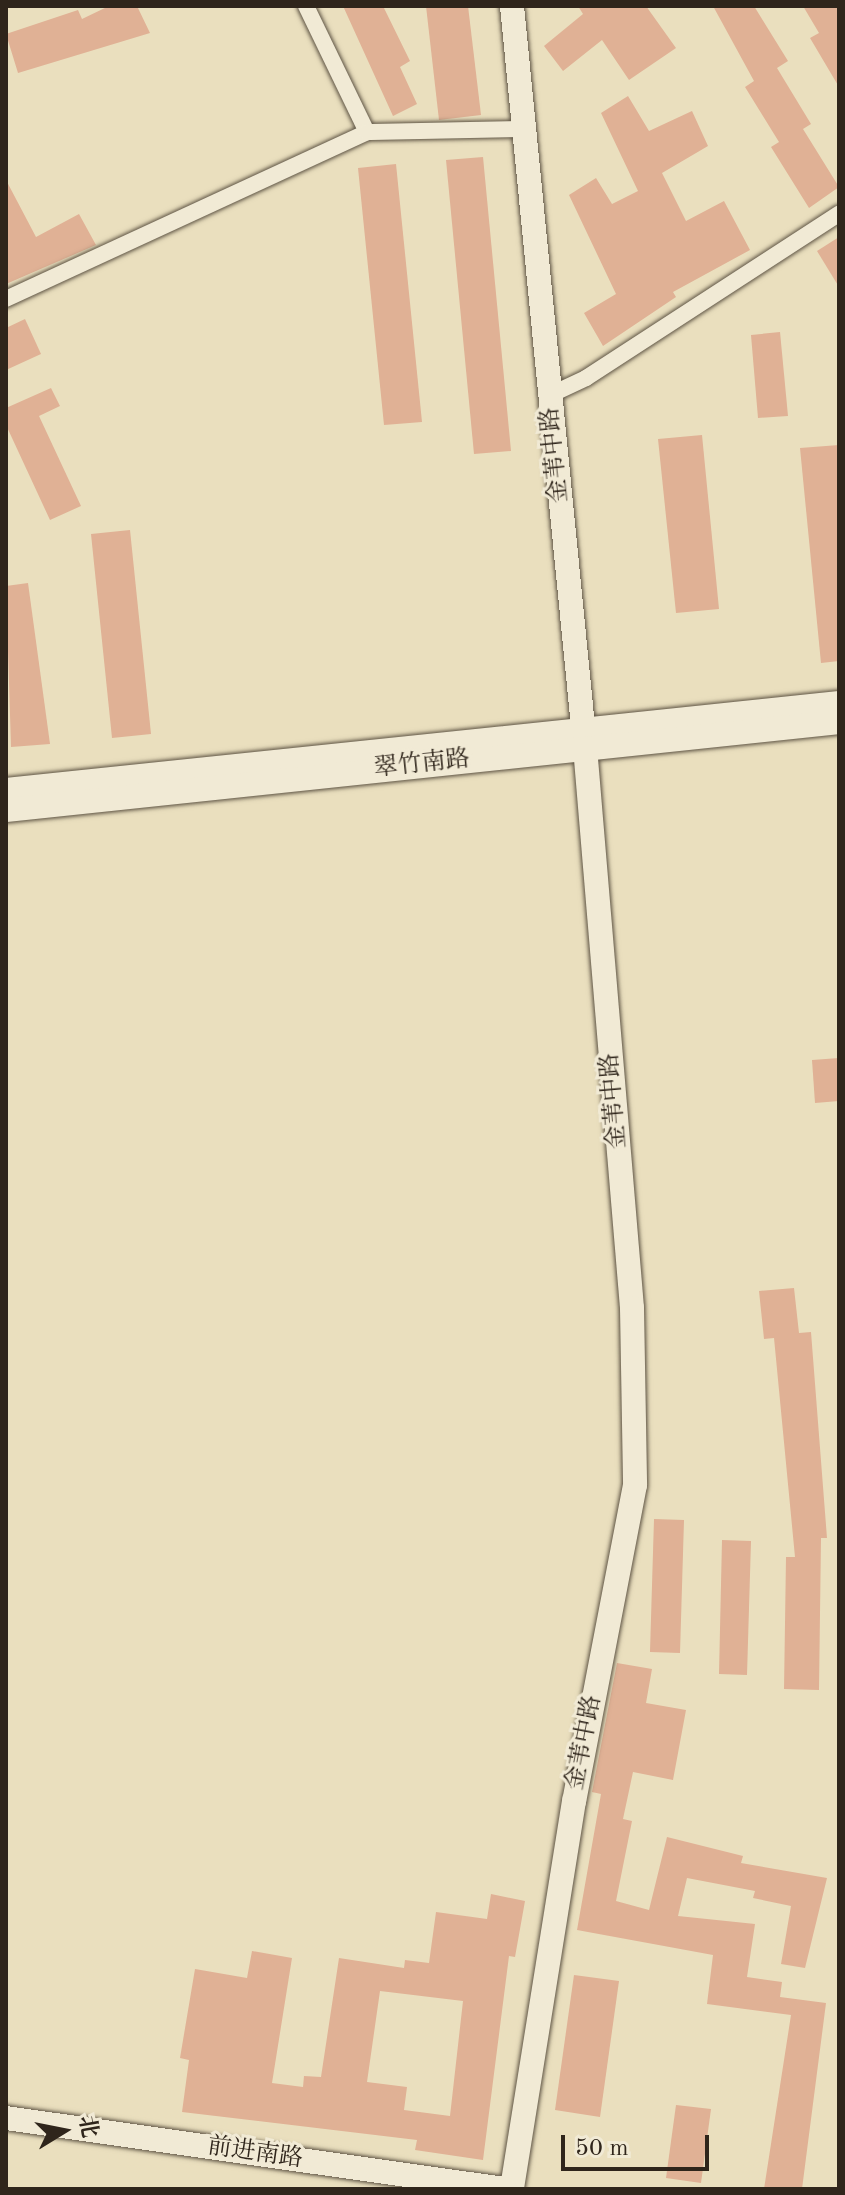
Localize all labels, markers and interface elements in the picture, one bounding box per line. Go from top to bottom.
street label: 金苇中路 [537,406,575,504]
street label: 翠竹南路 [373,746,471,784]
street label: 金苇中路 [596,1052,634,1150]
street label: 金苇中路 [562,1693,608,1793]
north arrow [24,2091,104,2171]
text: 北 [75,2114,100,2140]
scale bar [565,2119,713,2169]
street label: 前进南路 [205,2133,305,2175]
text: 50 m [575,2137,629,2161]

